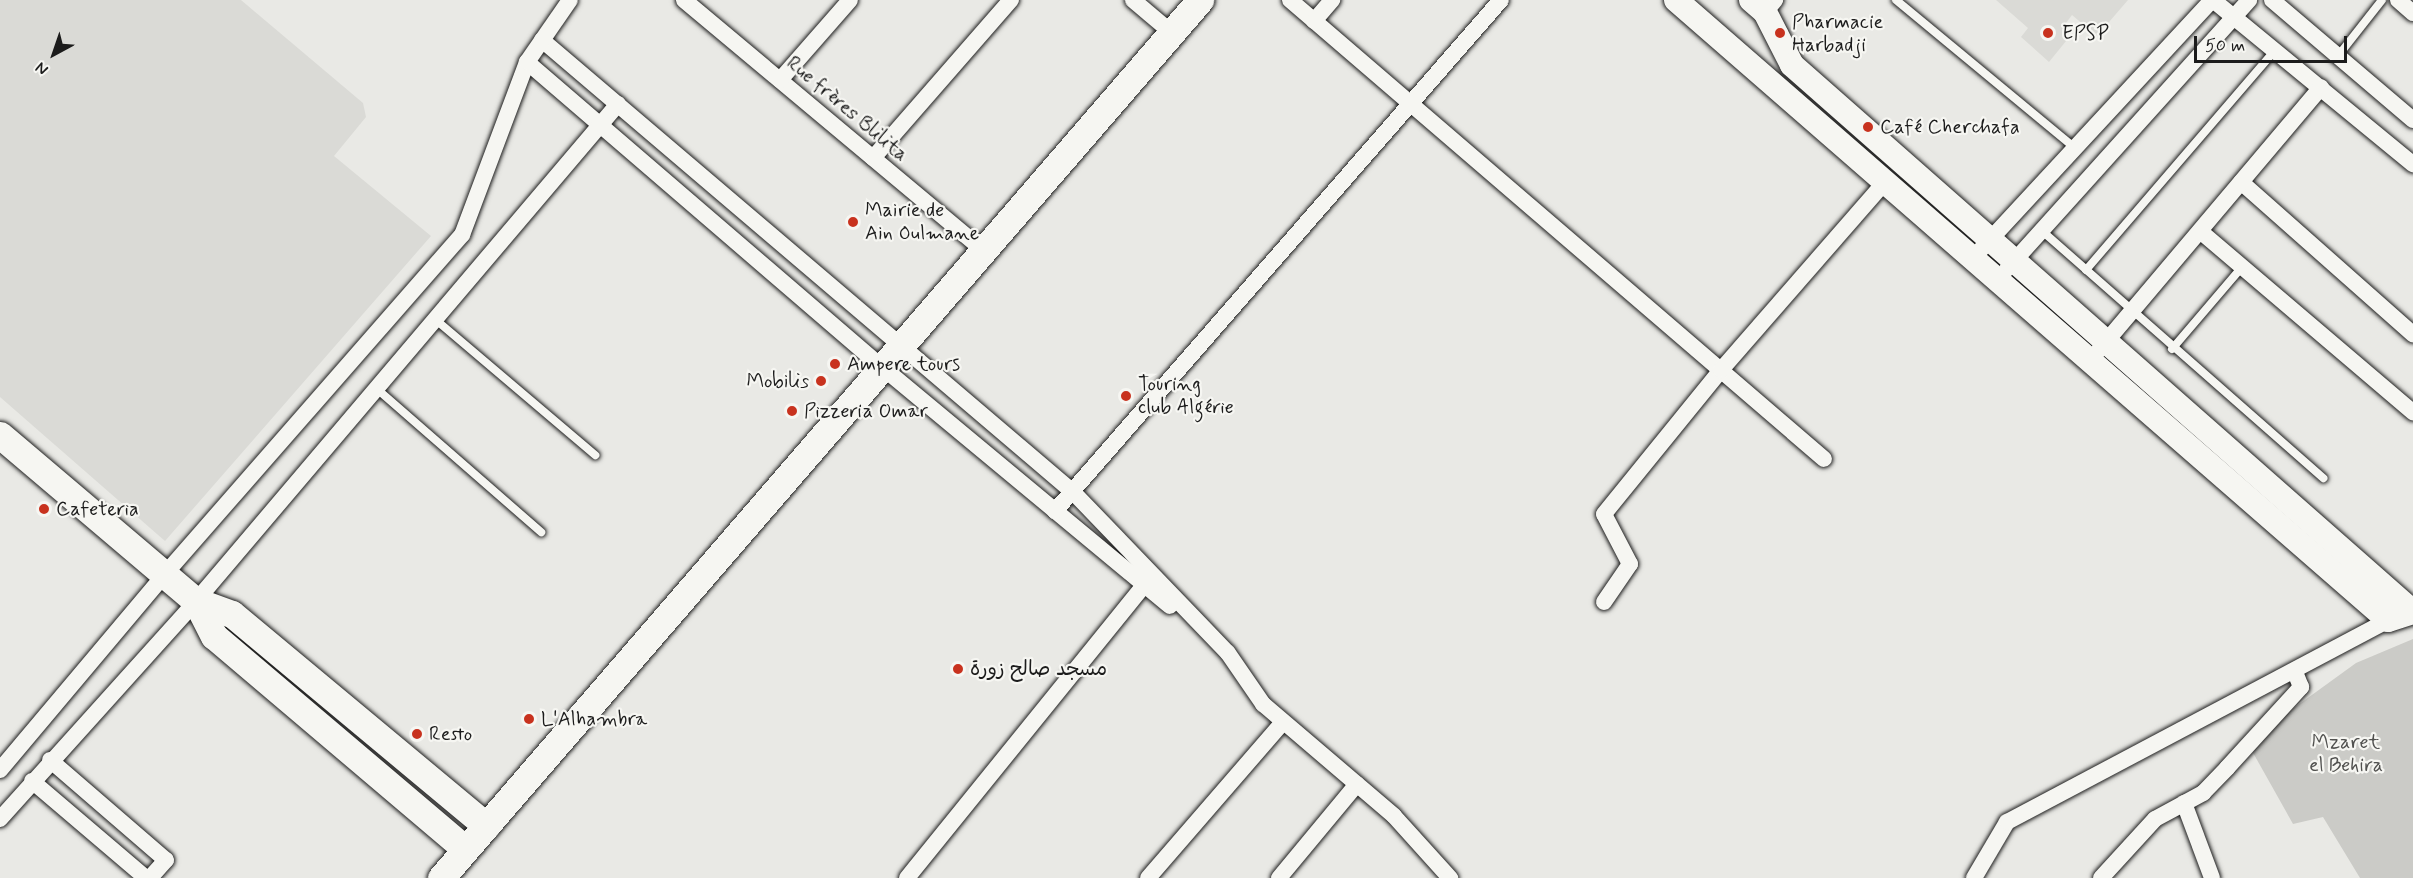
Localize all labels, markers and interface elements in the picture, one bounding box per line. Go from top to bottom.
place label: Pharmacie Harbadji [1792,10,1883,57]
place label: EPSP [2062,21,2109,45]
north arrow [24,24,84,84]
marker: EPSP [2039,24,2057,42]
scale bar [2197,24,2350,62]
marker: Pharmacie Harbadji [1773,26,1787,40]
text: 50 m [2205,34,2245,58]
street label: Rue frères Blilita [782,51,912,167]
text: N [31,57,53,80]
place label: Café Cherchafa [1880,115,2020,139]
marker: Café Cherchafa [1861,120,1875,134]
place label: Mairie de Ain Oulmane [865,198,979,245]
marker: Mairie de Ain Oulmane [846,215,860,229]
place label: Ampere tours [847,352,960,376]
marker: Ampere tours [828,357,842,371]
place label: Mobilis [746,369,809,393]
place label: Touring club Algérie [1138,372,1234,419]
marker: Mobilis [814,374,828,388]
marker: Touring club Algérie [1119,389,1133,403]
place label: Pizzeria Omar [804,399,926,423]
marker: Pizzeria Omar [785,404,799,418]
place label: Cafeteria [56,497,139,521]
marker: Cafeteria [37,502,51,516]
place label: مسجد صالح زورة [970,657,1107,681]
marker: مسجد صالح زورة [951,662,965,676]
place label: L'Alhambra [541,707,647,731]
marker: L'Alhambra [522,712,536,726]
place label: Resto [429,722,472,746]
marker: Resto [410,727,424,741]
park label: Mzaret el Behira [2307,730,2385,777]

